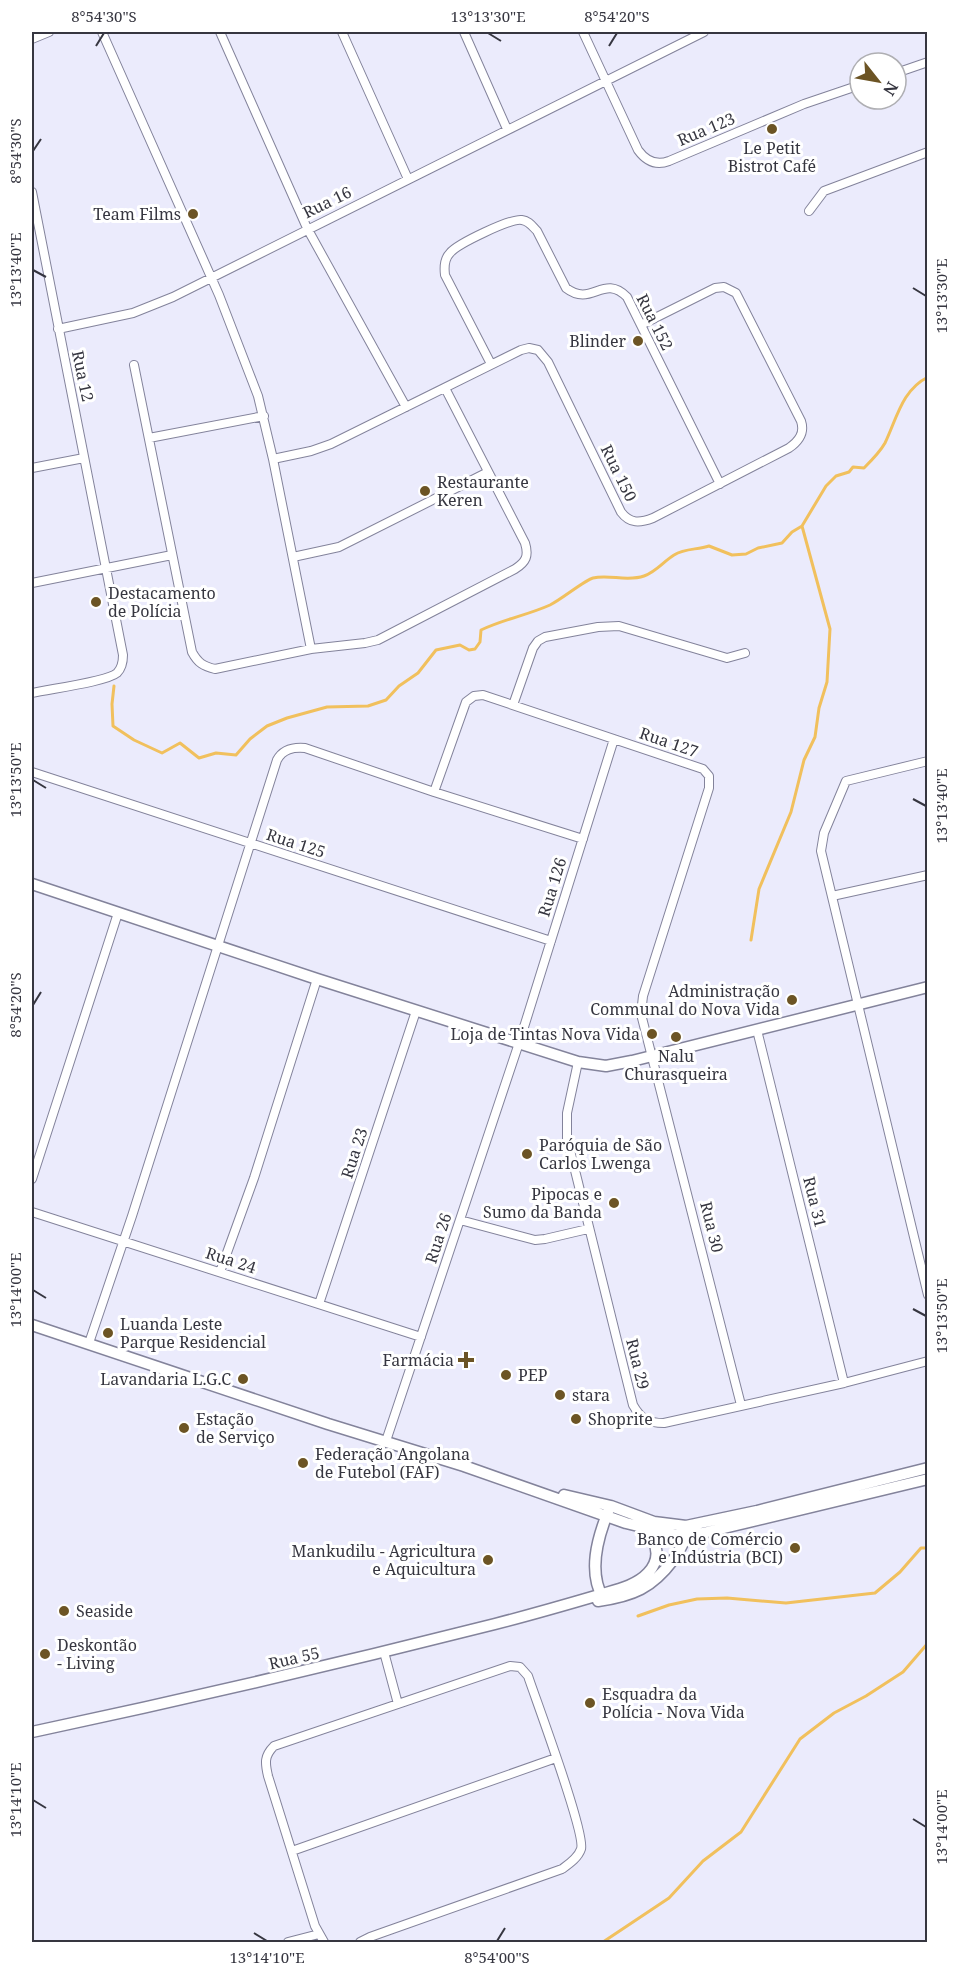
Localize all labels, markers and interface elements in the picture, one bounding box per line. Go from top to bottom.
text: 8°54'30"S [71,6,137,26]
text: 13°13'30"E [450,6,526,26]
text: 8°54'20"S [584,6,650,26]
north arrow [848,51,908,111]
text: N [878,78,904,100]
street label: Rua 123 [674,107,738,151]
text: 8°54'30"S [5,118,25,184]
marker: Le Petit Bistrot Café [765,122,779,136]
place label: Le Petit Bistrot Café [728,137,816,177]
street label: Rua 16 [299,181,355,223]
place label: Team Films [93,203,181,225]
marker: Team Films [186,207,200,221]
text: 13°13'40"E [5,232,25,308]
text: 13°13'30"E [931,258,951,334]
street label: Rua 152 [631,290,679,354]
place label: Blinder [569,330,626,352]
marker: Blinder [631,334,645,348]
street label: Rua 12 [67,348,99,404]
street label: Rua 150 [596,441,642,505]
place label: Restaurante Keren [437,471,529,511]
marker: Restaurante Keren [418,484,432,498]
place label: Destacamento de Polícia [108,582,216,622]
marker: Destacamento de Polícia [89,595,103,609]
street label: Rua 127 [637,722,701,762]
text: 13°13'50"E [5,742,25,818]
text: 13°13'40"E [931,768,951,844]
street label: Rua 125 [264,823,328,863]
street label: Rua 126 [533,855,571,919]
text: 8°54'20"S [5,972,25,1038]
place label: Administração Communal do Nova Vida [590,980,780,1020]
marker: Administração Communal do Nova Vida [785,993,799,1007]
place label: Loja de Tintas Nova Vida [450,1023,640,1045]
marker: Loja de Tintas Nova Vida [645,1027,659,1041]
marker: Nalu Churasqueira [669,1030,683,1044]
place label: Nalu Churasqueira [624,1045,728,1085]
street label: Rua 23 [336,1125,372,1181]
place label: Paróquia de São Carlos Lwenga [539,1134,662,1174]
marker: Paróquia de São Carlos Lwenga [520,1147,534,1161]
street label: Rua 31 [798,1174,832,1230]
place label: Pipocas e Sumo da Banda [483,1183,602,1223]
marker: Pipocas e Sumo da Banda [607,1196,621,1210]
street label: Rua 30 [695,1199,729,1255]
street label: Rua 26 [420,1210,456,1266]
street label: Rua 24 [203,1242,259,1278]
text: 13°14'00"E [5,1252,25,1328]
text: 13°13'50"E [931,1278,951,1354]
place label: Luanda Leste Parque Residencial [120,1313,266,1353]
marker: Luanda Leste Parque Residencial [101,1326,115,1340]
street label: Rua 29 [621,1336,655,1392]
place label: Farmácia [383,1349,454,1371]
marker: Farmácia [459,1353,473,1367]
place label: PEP [518,1364,548,1386]
place label: Lavandaria L.G.C [100,1368,231,1390]
marker: PEP [499,1368,513,1382]
marker: Lavandaria L.G.C [236,1372,250,1386]
place label: stara [572,1384,610,1406]
marker: stara [553,1388,567,1402]
place label: Estação de Serviço [196,1408,275,1448]
place label: Shoprite [588,1408,653,1430]
marker: Shoprite [569,1412,583,1426]
marker: Estação de Serviço [177,1421,191,1435]
place label: Federação Angolana de Futebol (FAF) [315,1443,470,1483]
marker: Federação Angolana de Futebol (FAF) [296,1456,310,1470]
place label: Banco de Comércio e Indústria (BCI) [637,1528,783,1568]
place label: Mankudilu - Agricultura e Aquicultura [292,1540,476,1580]
marker: Banco de Comércio e Indústria (BCI) [788,1541,802,1555]
marker: Mankudilu - Agricultura e Aquicultura [481,1553,495,1567]
place label: Seaside [76,1600,133,1622]
marker: Seaside [57,1604,71,1618]
place label: Deskontão - Living [57,1634,137,1674]
street label: Rua 55 [266,1641,322,1675]
marker: Deskontão - Living [38,1647,52,1661]
place label: Esquadra da Polícia - Nova Vida [602,1683,745,1723]
marker: Esquadra da Polícia - Nova Vida [583,1696,597,1710]
text: 13°14'10"E [5,1762,25,1838]
text: 13°14'00"E [931,1789,951,1865]
text: 13°14'10"E [229,1947,305,1967]
text: 8°54'00"S [464,1947,530,1967]

